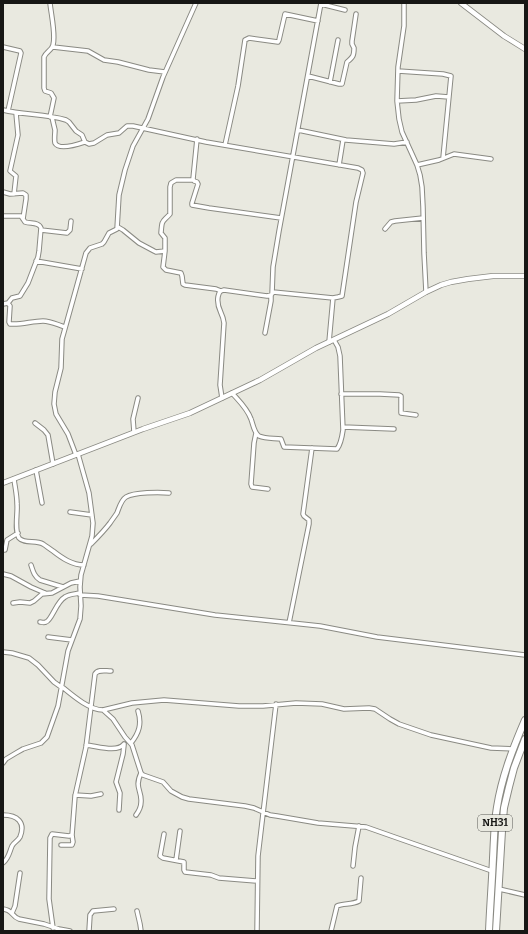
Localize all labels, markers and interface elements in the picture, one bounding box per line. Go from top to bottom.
road number: NH31 [478,815,512,831]

